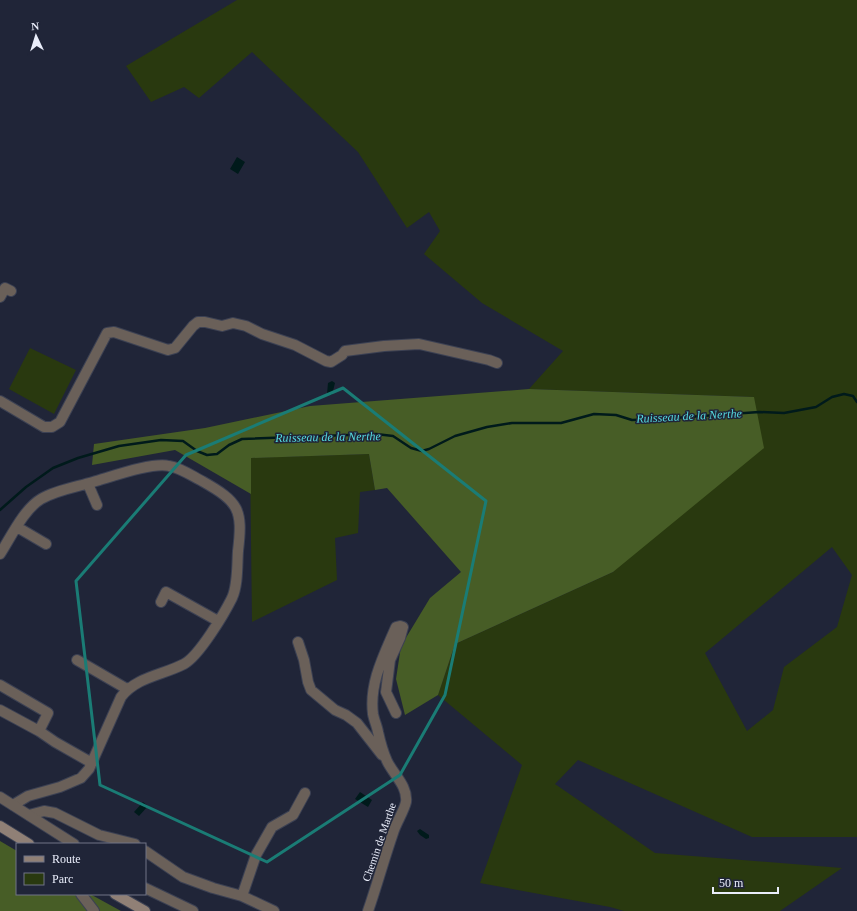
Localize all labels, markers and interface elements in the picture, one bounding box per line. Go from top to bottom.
north arrow [16,16,56,56]
text: N [31,20,40,32]
water label: Ruisseau de la Nerthe [635,406,743,426]
water label: Ruisseau de la Nerthe [274,429,382,445]
street label: Chemin de Marthe [360,801,398,883]
legend [16,843,146,895]
text: Route [52,852,81,866]
scale bar [713,869,778,895]
text: Parc [52,872,73,886]
text: 50 m [719,876,744,890]

